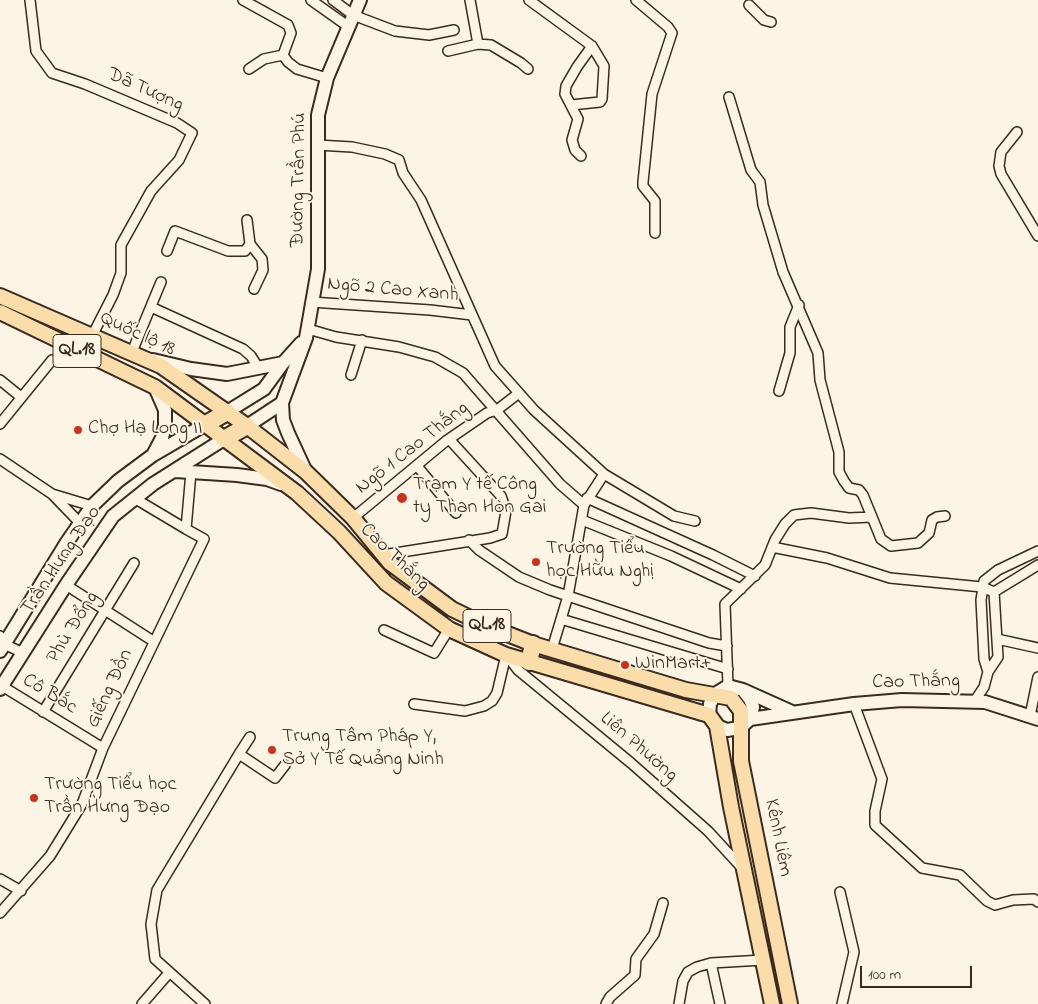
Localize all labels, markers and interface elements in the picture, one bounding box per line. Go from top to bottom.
street label: Dã Tượng [103,64,187,118]
street label: Đường Trần Phú [287,112,313,248]
street label: Ngõ 2 Cao Xanh [326,273,460,309]
street label: Quốc lộ 18 [95,307,179,363]
road number: QL.18 [53,334,101,368]
street label: Ngõ 1 Cao Thắng [352,397,474,501]
place label: Chợ Hạ Long II [88,418,202,442]
marker: Chợ Hạ Long II [72,424,84,436]
place label: Trạm Y tế Công ty Than Hòn Gai [413,474,546,521]
marker: Trạm Y tế Công ty Than Hòn Gai [395,491,409,505]
street label: Trần Hưng Đạo [17,502,107,620]
street label: Cao Thắng [354,519,434,597]
place label: Trường Tiểu học Hữu Nghị [546,538,654,585]
marker: Trường Tiểu học Hữu Nghị [530,556,542,568]
street label: Phù Đổng [43,588,105,668]
road number: QL.18 [463,610,511,642]
street label: Giếng Đồn [82,646,140,732]
place label: WinMart+ [635,653,711,677]
marker: WinMart+ [619,659,631,671]
street label: Cô Bắc [17,669,81,721]
street label: Cao Thắng [872,670,960,696]
street label: Liên Phường [594,708,682,788]
place label: Trung Tâm Pháp Y, Sở Y Tế Quảng Ninh [282,726,444,773]
marker: Trung Tâm Pháp Y, Sở Y Tế Quảng Ninh [266,744,278,756]
place label: Trường Tiểu học Trần Hưng Đạo [44,774,176,821]
marker: Trường Tiểu học Trần Hưng Đạo [28,792,40,804]
street label: Kênh Liêm [758,797,796,879]
scale bar [863,956,976,988]
text: 100 m [868,964,901,986]

